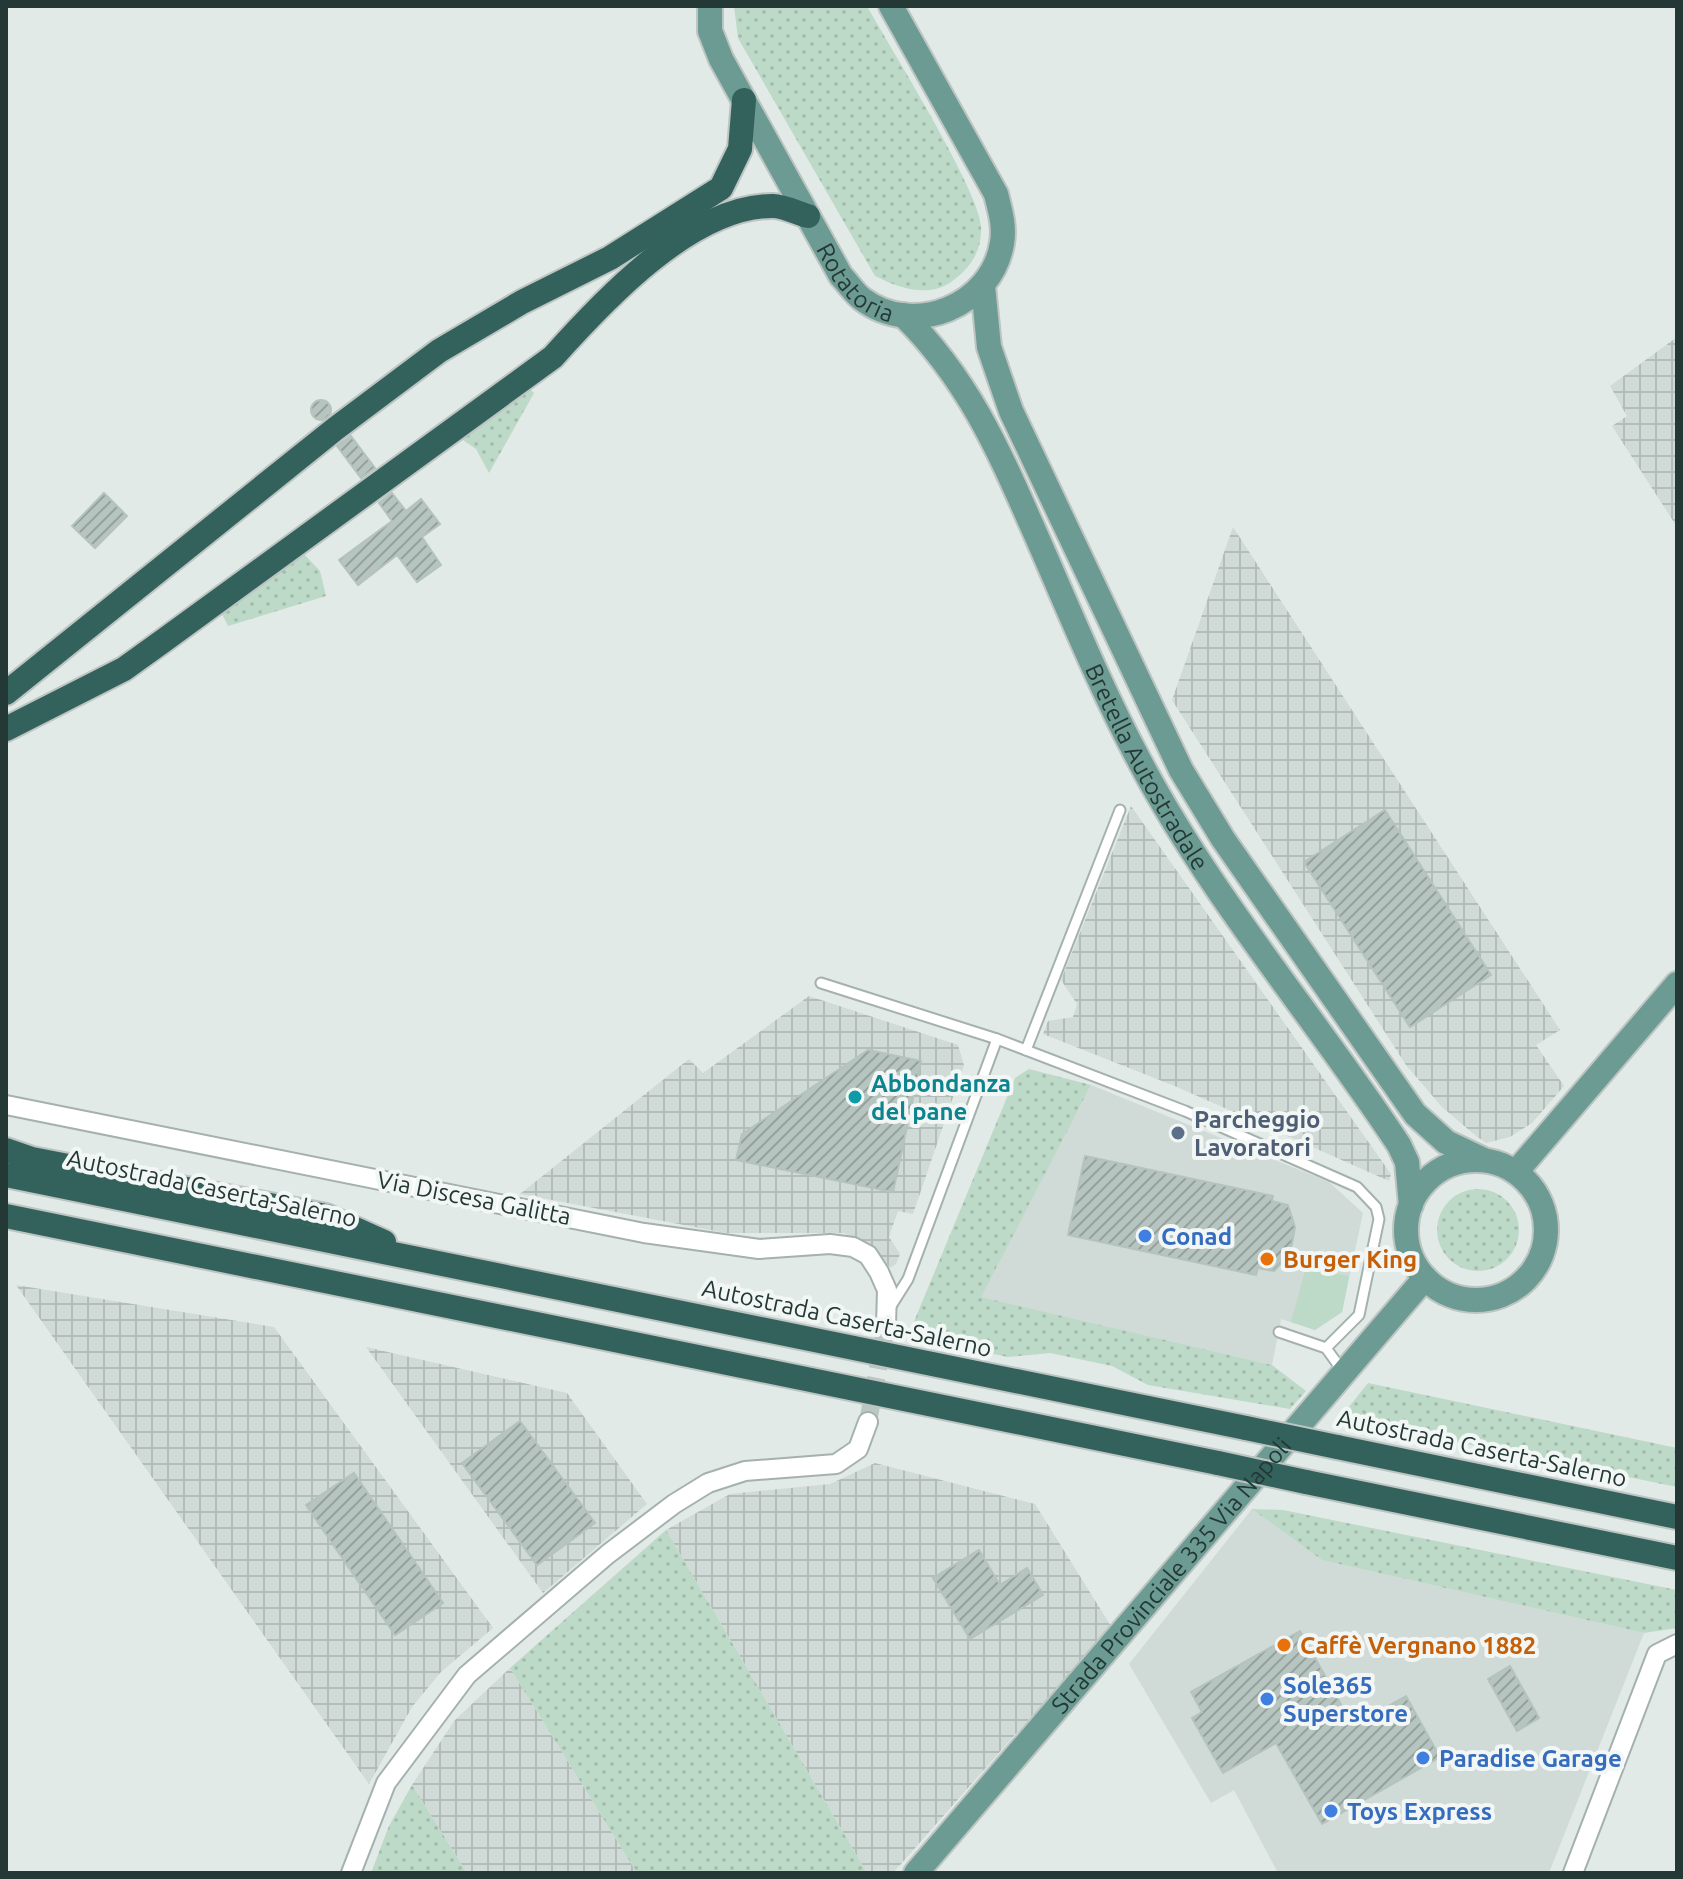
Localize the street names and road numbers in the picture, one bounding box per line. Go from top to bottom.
street label: Rotatoria [812,238,897,327]
street label: Bretella Autostradale [1080,659,1214,875]
street label: Autostrada Caserta-Salerno [65,1144,359,1232]
street label: Via Discesa Galitta [375,1166,573,1230]
street label: Autostrada Caserta-Salerno [700,1274,994,1362]
street label: Autostrada Caserta-Salerno [1335,1404,1629,1492]
street label: Strada Provinciale 335 Via Napoli [1045,1432,1296,1718]

